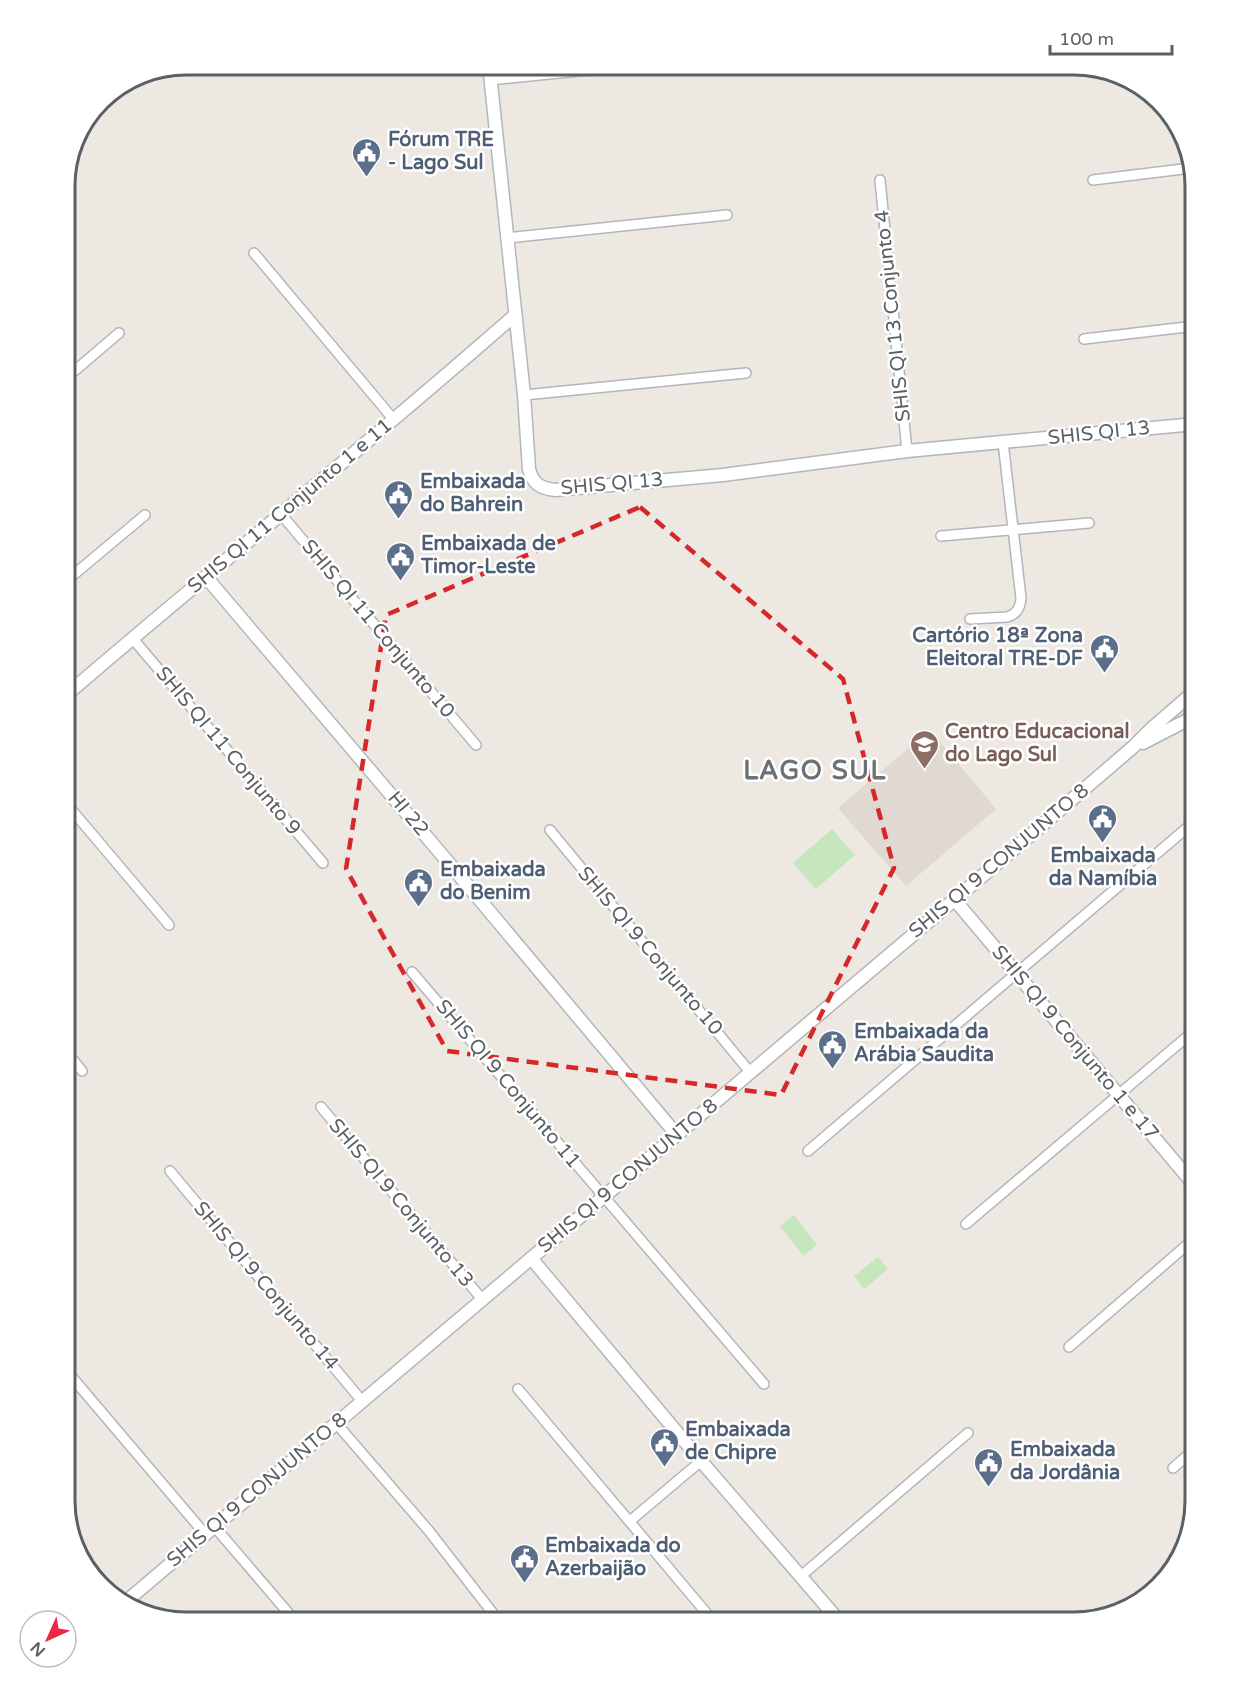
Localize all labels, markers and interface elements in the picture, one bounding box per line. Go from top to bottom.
scale bar [1050,18,1172,56]
text: 100 m [1059,28,1114,50]
place label: Fórum TRE - Lago Sul [388,128,494,175]
public building icon: Fórum TRE - Lago Sul [351,136,383,178]
street label: SHIS QI 13 Conjunto 4 [870,209,916,423]
street label: SHIS QI 11 Conjunto 1 e 11 [183,413,397,599]
street label: SHIS QI 13 [1047,416,1151,450]
street label: SHIS QI 13 [560,468,664,500]
place label: Embaixada do Bahrein [420,470,526,517]
public building icon: Embaixada do Bahrein [383,478,415,520]
place label: Embaixada de Timor-Leste [420,532,556,579]
street label: SHIS QI 11 Conjunto 10 [296,535,460,723]
public building icon: Embaixada de Timor-Leste [384,540,416,582]
place label: Cartório 18ª Zona Eleitoral TRE-DF [912,624,1083,671]
public building icon: Cartório 18ª Zona Eleitoral TRE-DF [1088,632,1120,674]
street label: SHIS QI 11 Conjunto 9 [150,662,306,840]
place label: Centro Educacional do Lago Sul [945,720,1130,767]
school or university icon: Centro Educacional do Lago Sul [908,728,940,770]
district label: LAGO SUL [743,755,887,786]
street label: SHIS QI 9 CONJUNTO 8 [904,779,1094,943]
street label: HI 22 [382,787,434,841]
public building icon: Embaixada da Namíbia [1087,802,1119,844]
place label: Embaixada da Namíbia [1049,844,1157,891]
place label: Embaixada do Benim [440,858,546,905]
street label: SHIS QI 9 Conjunto 10 [572,862,728,1040]
public building icon: Embaixada do Benim [403,866,435,908]
street label: SHIS QI 9 Conjunto 1 e 17 [986,941,1164,1145]
street label: SHIS QI 9 Conjunto 11 [430,995,586,1173]
place label: Embaixada da Arábia Saudita [854,1020,994,1067]
public building icon: Embaixada da Arábia Saudita [817,1028,849,1070]
street label: SHIS QI 9 CONJUNTO 8 [533,1094,723,1258]
street label: SHIS QI 9 Conjunto 13 [323,1114,479,1292]
street label: SHIS QI 9 Conjunto 14 [188,1197,344,1375]
street label: SHIS QI 9 CONJUNTO 8 [162,1408,352,1572]
place label: Embaixada de Chipre [685,1418,791,1465]
public building icon: Embaixada de Chipre [648,1426,680,1468]
place label: Embaixada da Jordânia [1010,1438,1120,1485]
public building icon: Embaixada da Jordânia [973,1446,1005,1488]
place label: Embaixada do Azerbaijão [545,1534,681,1581]
public building icon: Embaixada do Azerbaijão [508,1542,540,1584]
north arrow [18,1609,78,1669]
text: N [26,1637,50,1661]

